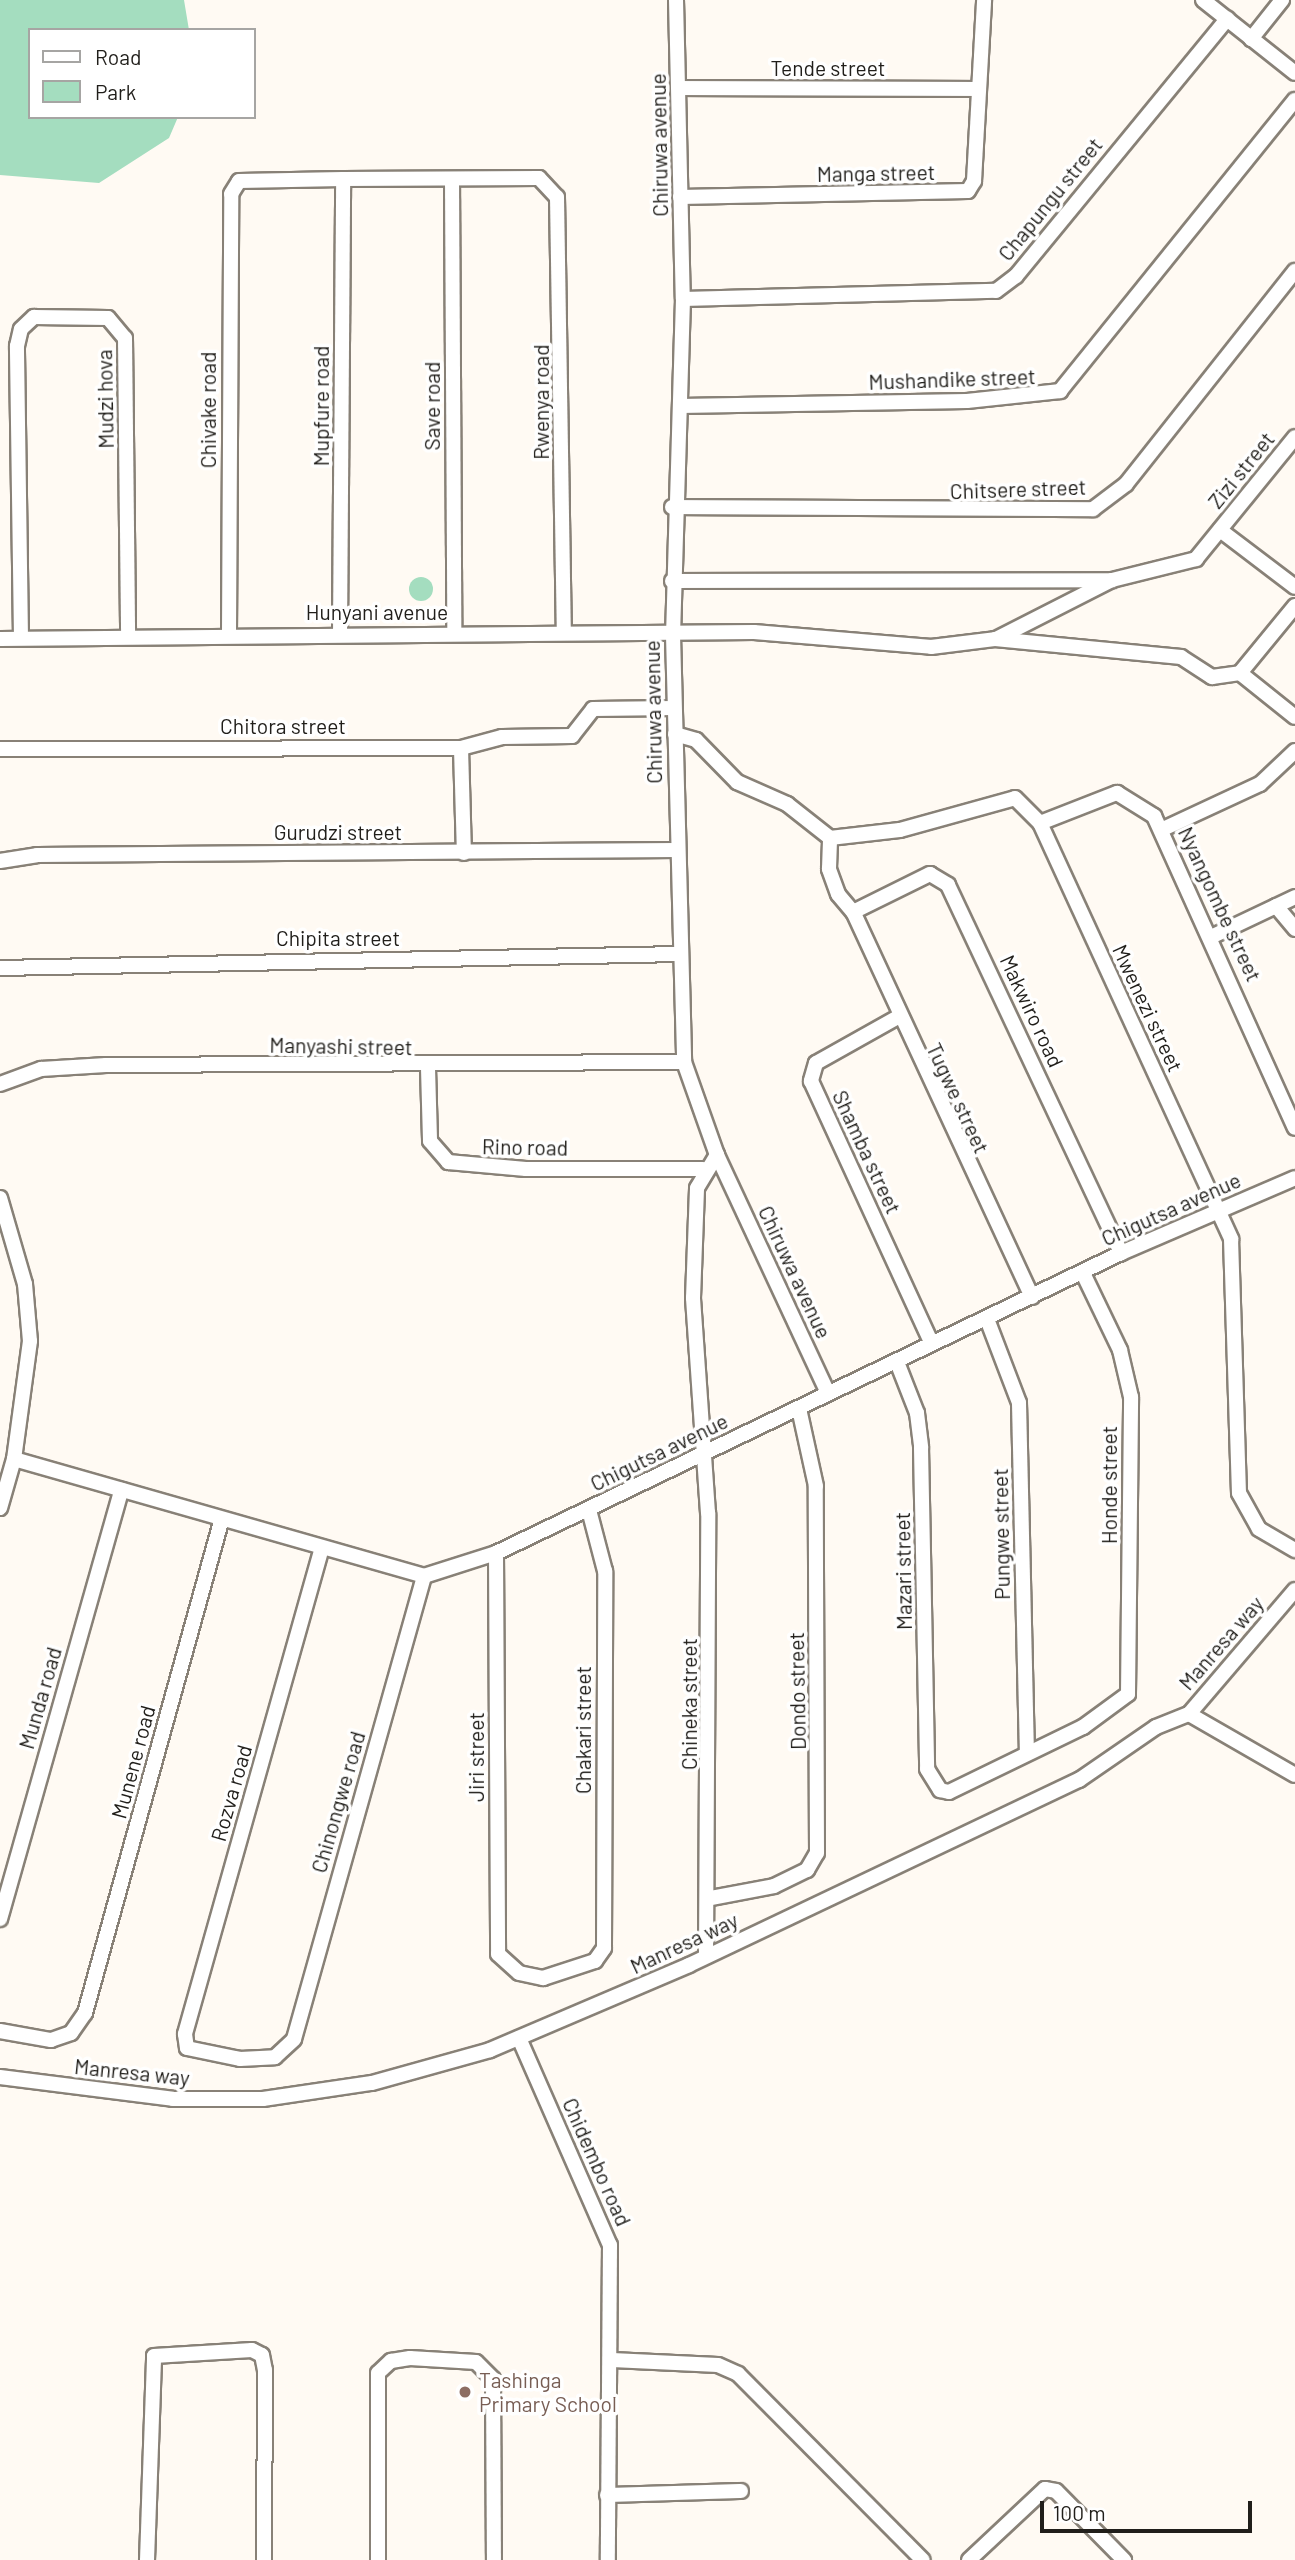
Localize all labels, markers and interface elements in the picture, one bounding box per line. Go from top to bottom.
legend [28,28,256,119]
text: Road [95,44,141,69]
street label: Tende street [771,55,885,81]
street label: Chiruwa avenue [645,73,673,217]
text: Park [95,79,136,104]
street label: Chapungu street [993,132,1107,266]
street label: Manga street [817,159,935,187]
street label: Rwenya road [528,344,554,460]
street label: Mupfure road [308,346,334,466]
street label: Mudzi hova [92,349,118,449]
street label: Chivake road [195,352,221,468]
street label: Save road [419,361,445,451]
street label: Mushandike street [868,363,1036,395]
street label: Zizi street [1203,427,1279,513]
street label: Chitsere street [949,474,1087,504]
street label: Hunyani avenue [306,599,448,625]
street label: Chiruwa avenue [639,640,667,784]
street label: Chitora street [220,713,346,739]
street label: Gurudzi street [274,819,402,845]
street label: Nyangombe street [1173,823,1267,985]
street label: Chipita street [276,925,400,951]
street label: Mwenezi street [1108,940,1188,1076]
street label: Makwiro road [995,951,1069,1071]
street label: Manyashi street [269,1032,413,1060]
street label: Tugwe street [921,1039,995,1157]
street label: Shamba street [827,1086,907,1218]
street label: Rino road [482,1134,568,1160]
street label: Chigutsa avenue [1097,1167,1245,1251]
street label: Chiruwa avenue [753,1202,837,1342]
street label: Chigutsa avenue [586,1408,732,1496]
street label: Honde street [1096,1426,1122,1544]
street label: Pungwe street [987,1468,1015,1600]
street label: Mazari street [889,1512,917,1630]
street label: Manresa way [1173,1591,1269,1695]
street label: Dondo street [783,1632,811,1750]
street label: Chineka street [676,1638,702,1770]
street label: Munda road [13,1644,67,1752]
street label: Chakari street [570,1666,596,1794]
street label: Munene road [106,1703,160,1821]
street label: Jiri street [463,1712,489,1802]
street label: Chinongwe road [306,1728,370,1876]
street label: Rozva road [205,1742,257,1844]
street label: Manresa way [626,1907,742,1979]
street label: Manresa way [73,2053,191,2091]
street label: Chidembo road [558,2094,636,2230]
place label: Tashinga Primary School [479,2367,617,2417]
marker: Tashinga Primary School [457,2384,473,2400]
scale bar [1043,2486,1255,2530]
text: 100 m [1053,2500,1106,2525]

